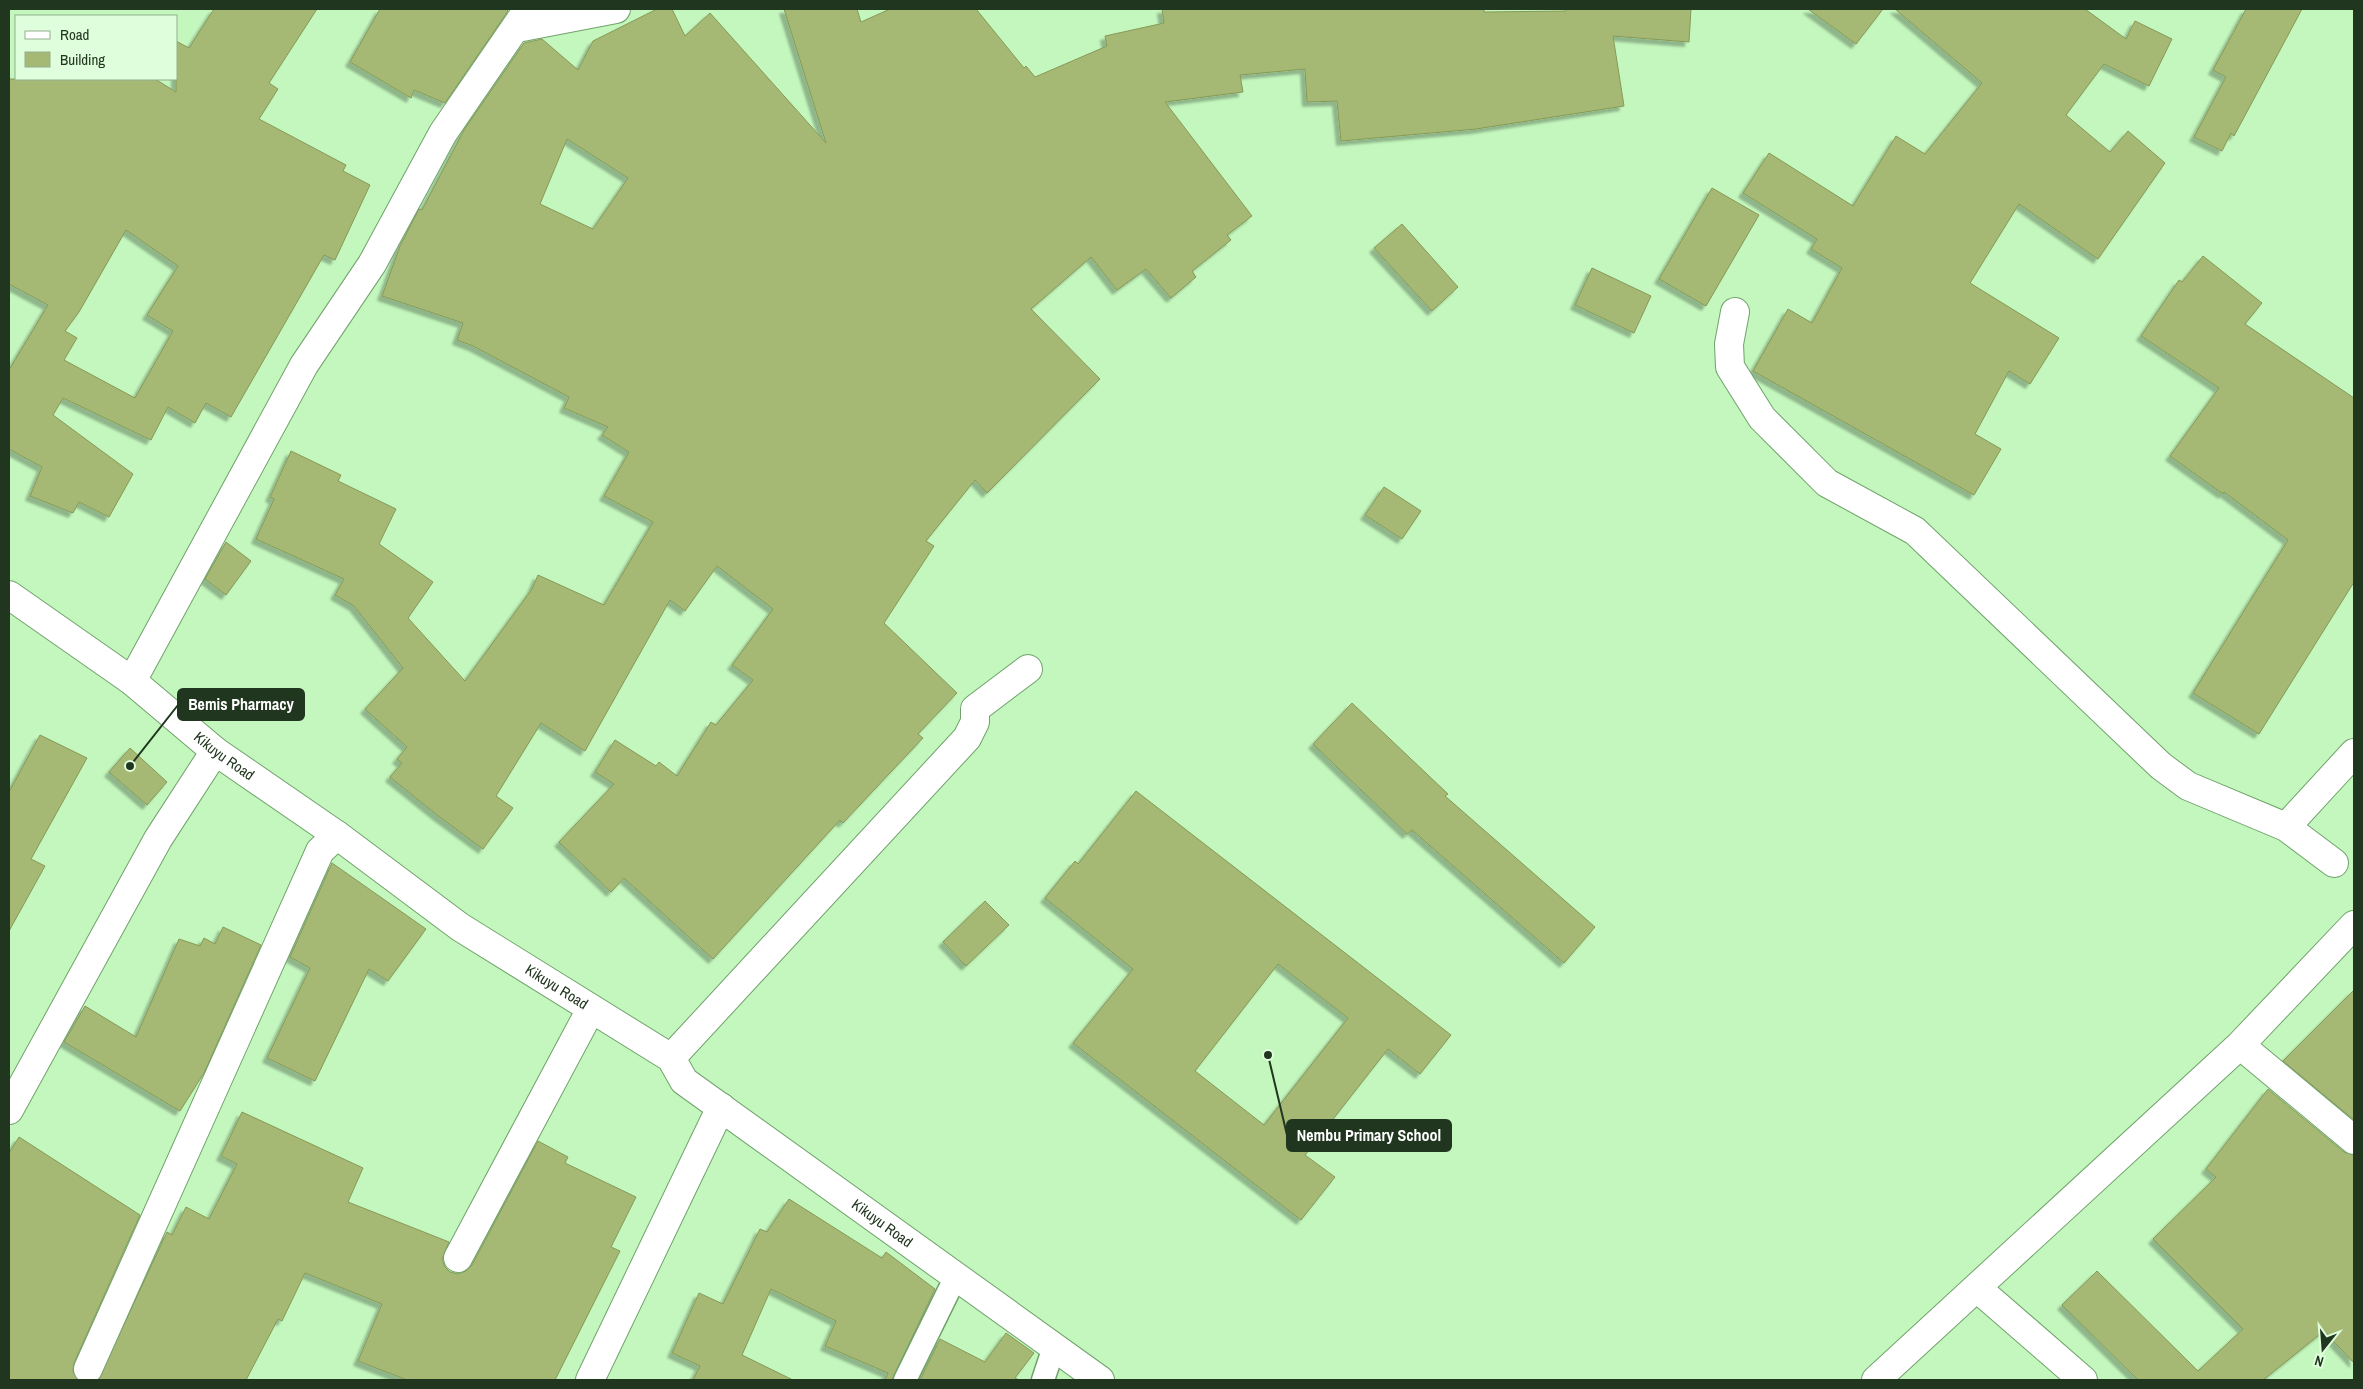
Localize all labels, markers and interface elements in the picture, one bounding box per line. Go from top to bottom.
legend [15,15,178,80]
text: Road [60,24,89,45]
text: Building [60,49,105,70]
callout: Bemis Pharmacy [178,689,304,720]
text: Bemis Pharmacy [188,693,295,715]
street label: Kikuyu Road [190,727,259,785]
street label: Kikuyu Road [521,959,592,1014]
callout: Nembu Primary School [1287,1120,1451,1151]
text: Nembu Primary School [1297,1124,1441,1146]
street label: Kikuyu Road [848,1194,917,1252]
north arrow [2298,1324,2348,1374]
text: N [2313,1352,2326,1371]

